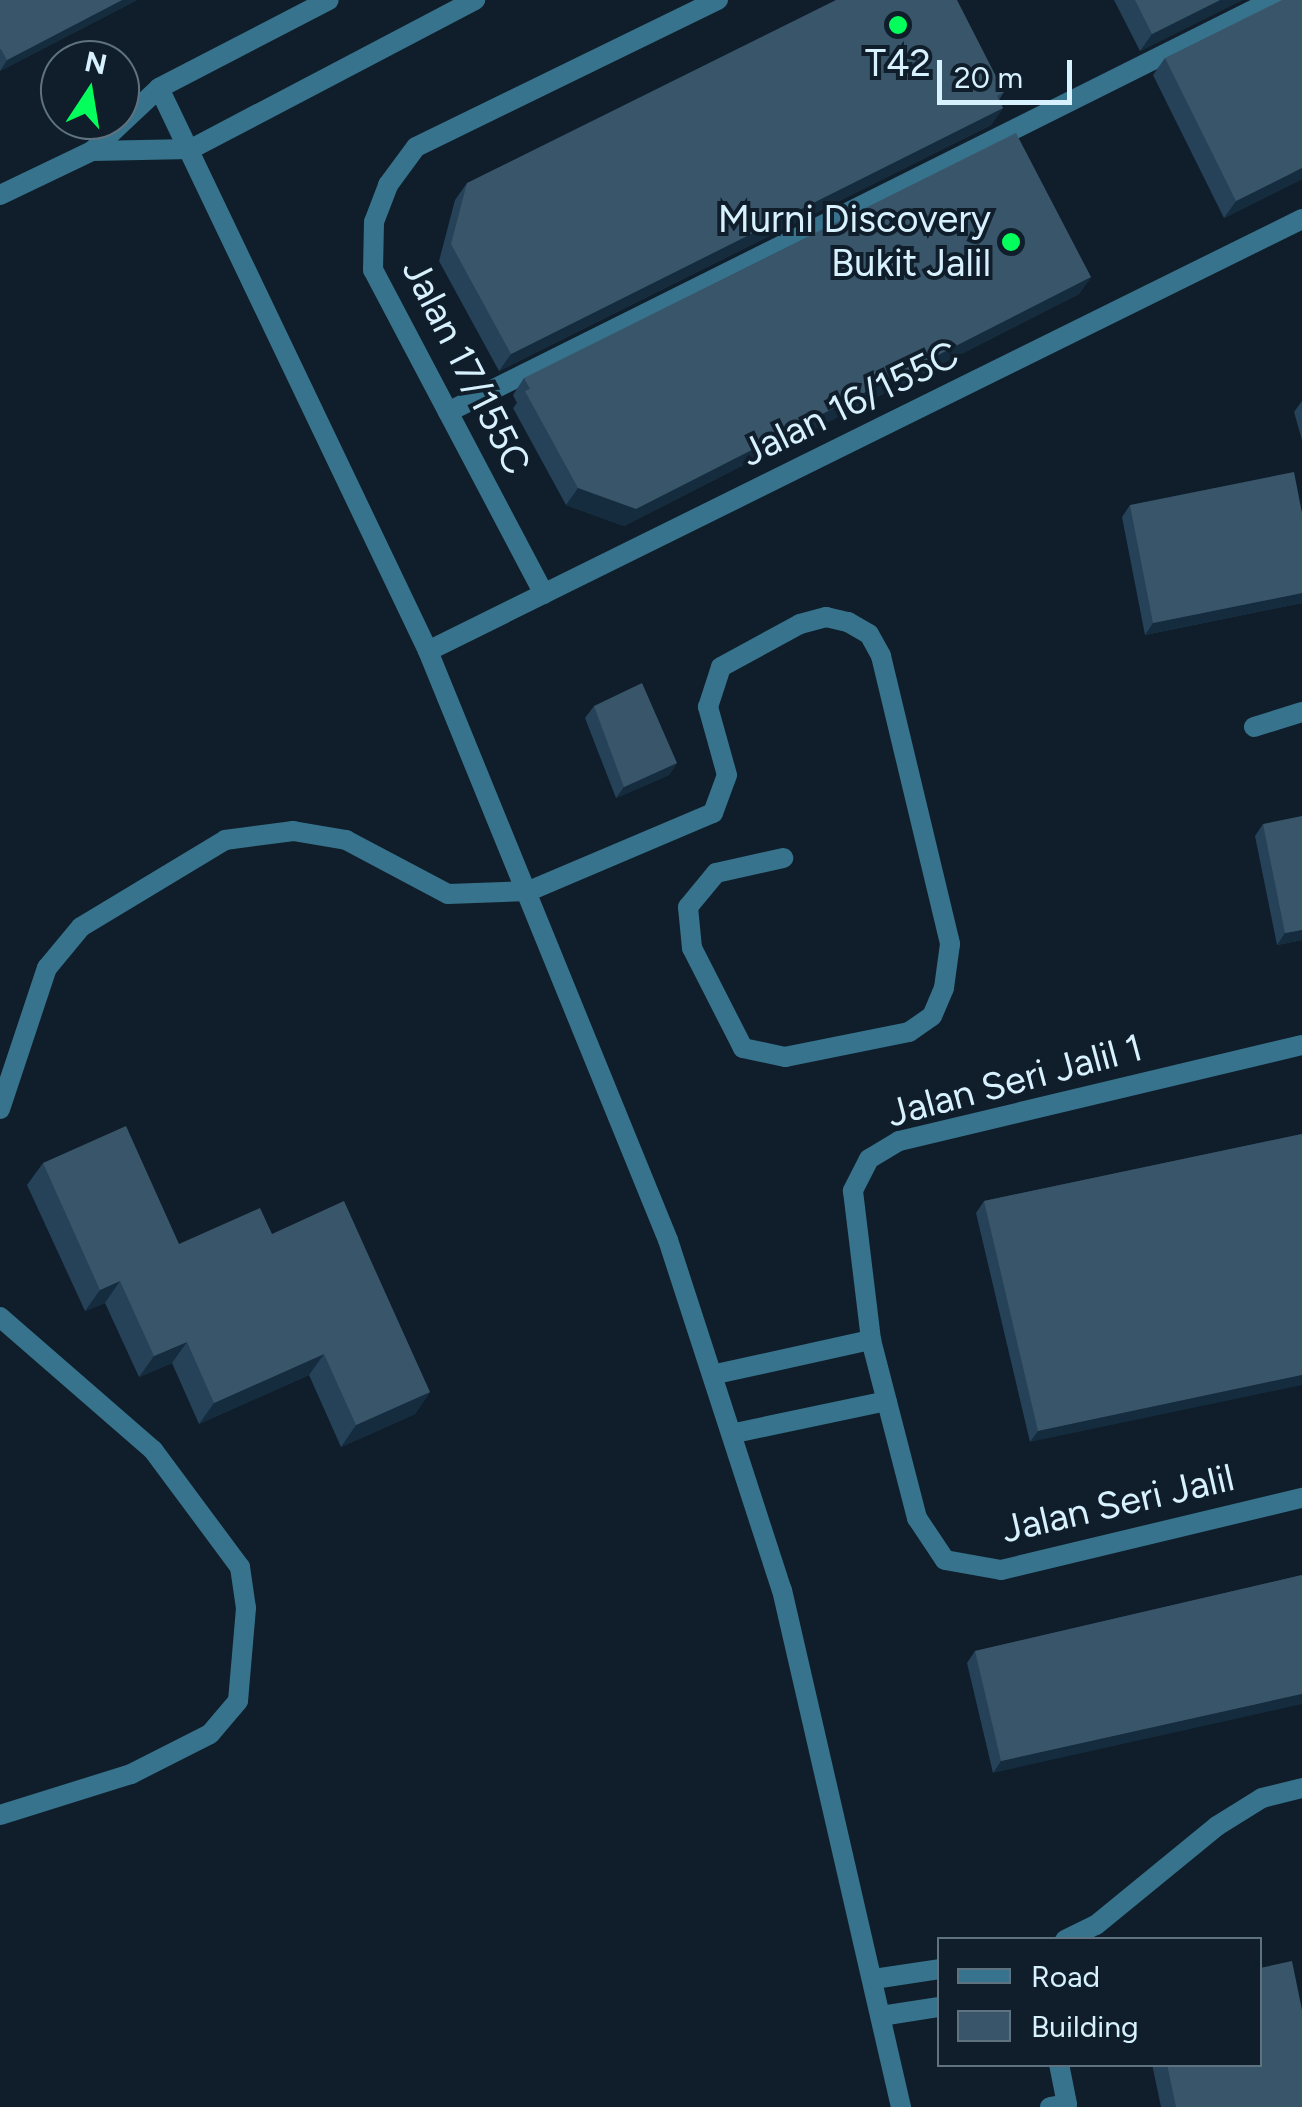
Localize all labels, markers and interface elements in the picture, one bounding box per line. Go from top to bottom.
marker: T42 [887,14,909,36]
north arrow [40,40,140,140]
scale bar [942,40,1077,102]
place label: T42 [865,41,931,87]
text: N [82,44,110,81]
text: 20 m [954,59,1023,96]
place label: Murni Discovery Bukit Jalil [718,197,991,286]
marker: Murni Discovery Bukit Jalil [1000,231,1022,253]
street label: Jalan 17/155C [392,252,540,482]
street label: Jalan 16/155C [734,332,966,476]
street label: Jalan Seri Jalil 1 [883,1025,1147,1137]
street label: Jalan Seri Jalil [997,1455,1239,1553]
legend [937,1937,1262,2067]
text: Road [1031,1958,1100,1995]
text: Building [1031,2008,1139,2045]

